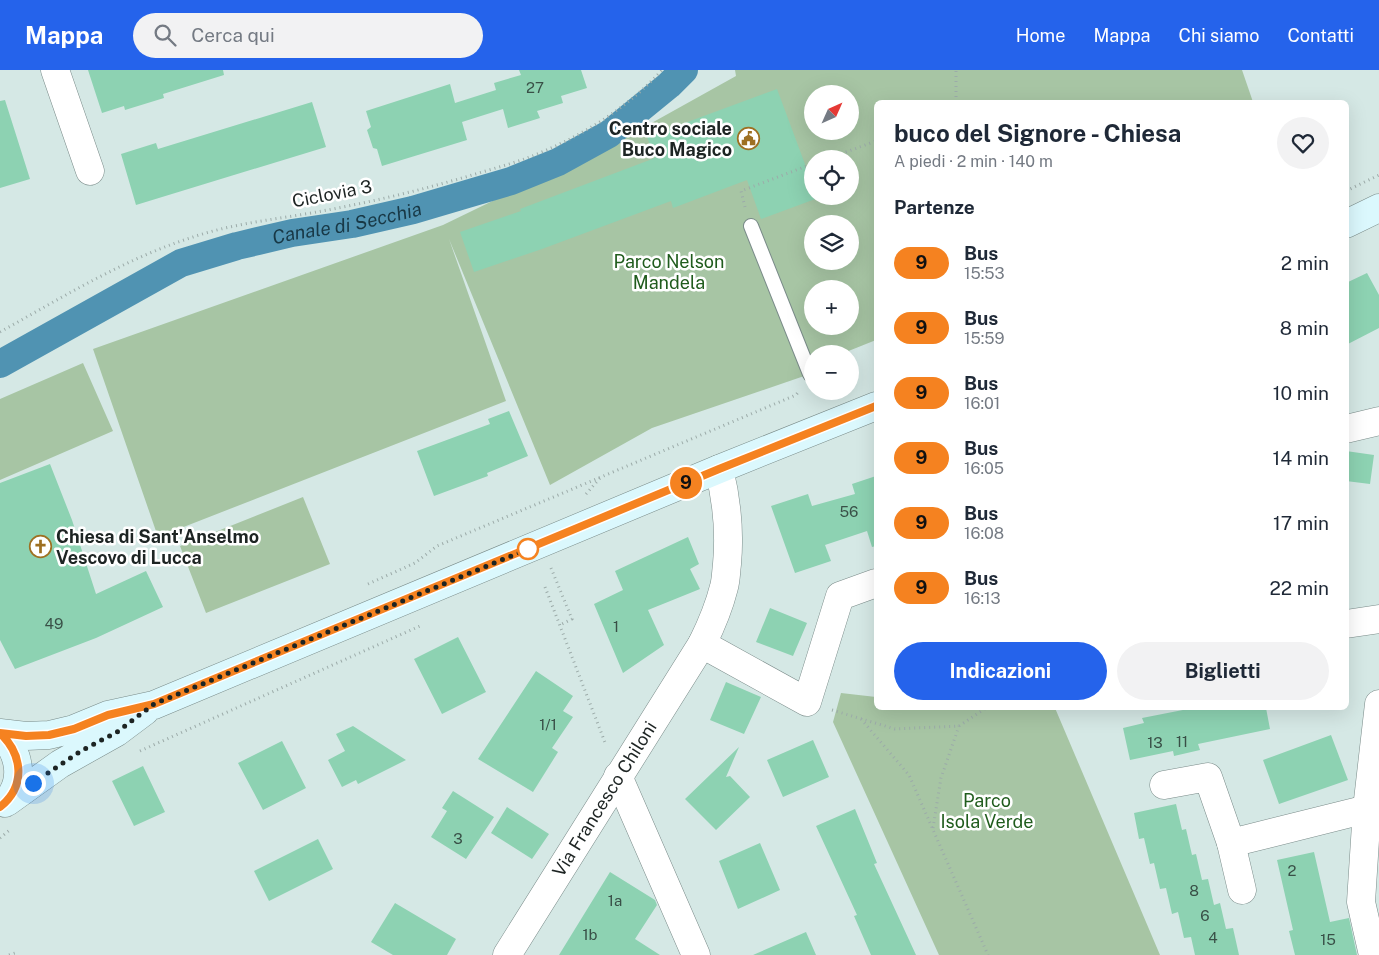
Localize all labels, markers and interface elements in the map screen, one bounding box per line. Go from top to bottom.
search box [133,13,483,58]
text: Mappa [25,21,103,49]
icon: search [151,21,179,49]
text: Cerca qui [191,24,275,46]
text: Home [1016,25,1065,46]
text: Mappa [1093,25,1151,46]
text: Chi siamo [1179,25,1259,46]
text: Contatti [1287,25,1354,46]
house number: 27 [526,79,544,96]
north arrow [804,85,859,140]
map controls [804,85,859,400]
button: heart [1277,117,1329,169]
place label: Centro sociale Buco Magico [609,118,732,160]
text: buco del Signore - Chiesa [894,119,1181,147]
public building icon: Centro sociale Buco Magico [736,127,760,151]
button: locate [804,150,859,205]
text: A piedi · 2 min · 140 m [894,152,1053,171]
street label: Ciclovia 3 [290,176,374,212]
text: Partenze [894,196,975,218]
water label: Canale di Secchia [270,197,424,248]
button: layers [804,215,859,270]
text: Bus [964,242,998,264]
park label: Parco Nelson Mandela [614,251,724,293]
text: 9 [916,252,927,273]
text: 2 min [1281,252,1329,274]
text: 15:53 [964,264,1005,283]
button: + [804,280,859,335]
text: Bus [964,307,998,329]
text: 9 [916,317,927,338]
text: 8 min [1280,317,1329,339]
text: 15:59 [964,329,1005,348]
button: − [804,345,859,400]
text: Bus [964,372,998,394]
text: 9 [916,382,927,403]
text: 10 min [1273,382,1329,404]
text: 16:01 [964,394,1000,413]
text: Bus [964,437,998,459]
text: 9 [916,447,927,468]
text: 14 min [1272,447,1329,469]
text: 16:05 [964,459,1004,478]
line badge: 9 [670,467,702,499]
text: 9 [680,472,692,493]
text: Bus [964,502,998,524]
house number: 56 [840,503,858,520]
text: 9 [916,512,927,533]
text: 17 min [1273,512,1329,534]
text: 16:08 [964,524,1004,543]
place label: Chiesa di Sant'Anselmo Vescovo di Lucca [56,526,259,568]
church icon: Chiesa di Sant'Anselmo Vescovo di Lucca [28,535,52,559]
unlabelled marker [517,538,539,560]
text: Bus [964,567,998,589]
text: 9 [916,577,927,598]
text: 22 min [1270,577,1329,599]
text: 16:13 [964,589,1001,608]
house number: 49 [45,615,63,632]
house number: 1 [613,618,619,635]
button: Indicazioni [894,642,1107,700]
button: Biglietti [1117,642,1329,700]
house number: 1/1 [539,716,557,733]
street label: Via Francesco Chiloni [548,717,661,880]
house number: 11 [1176,733,1188,750]
house number: 13 [1147,734,1163,751]
your location [21,771,46,796]
park label: Parco Isola Verde [941,790,1033,832]
house number: 3 [453,830,463,847]
house number: 2 [1288,862,1297,879]
house number: 8 [1189,882,1199,899]
house number: 1a [608,892,622,909]
house number: 6 [1200,907,1210,924]
house number: 1b [582,926,598,943]
house number: 4 [1208,929,1218,946]
house number: 15 [1320,931,1336,948]

